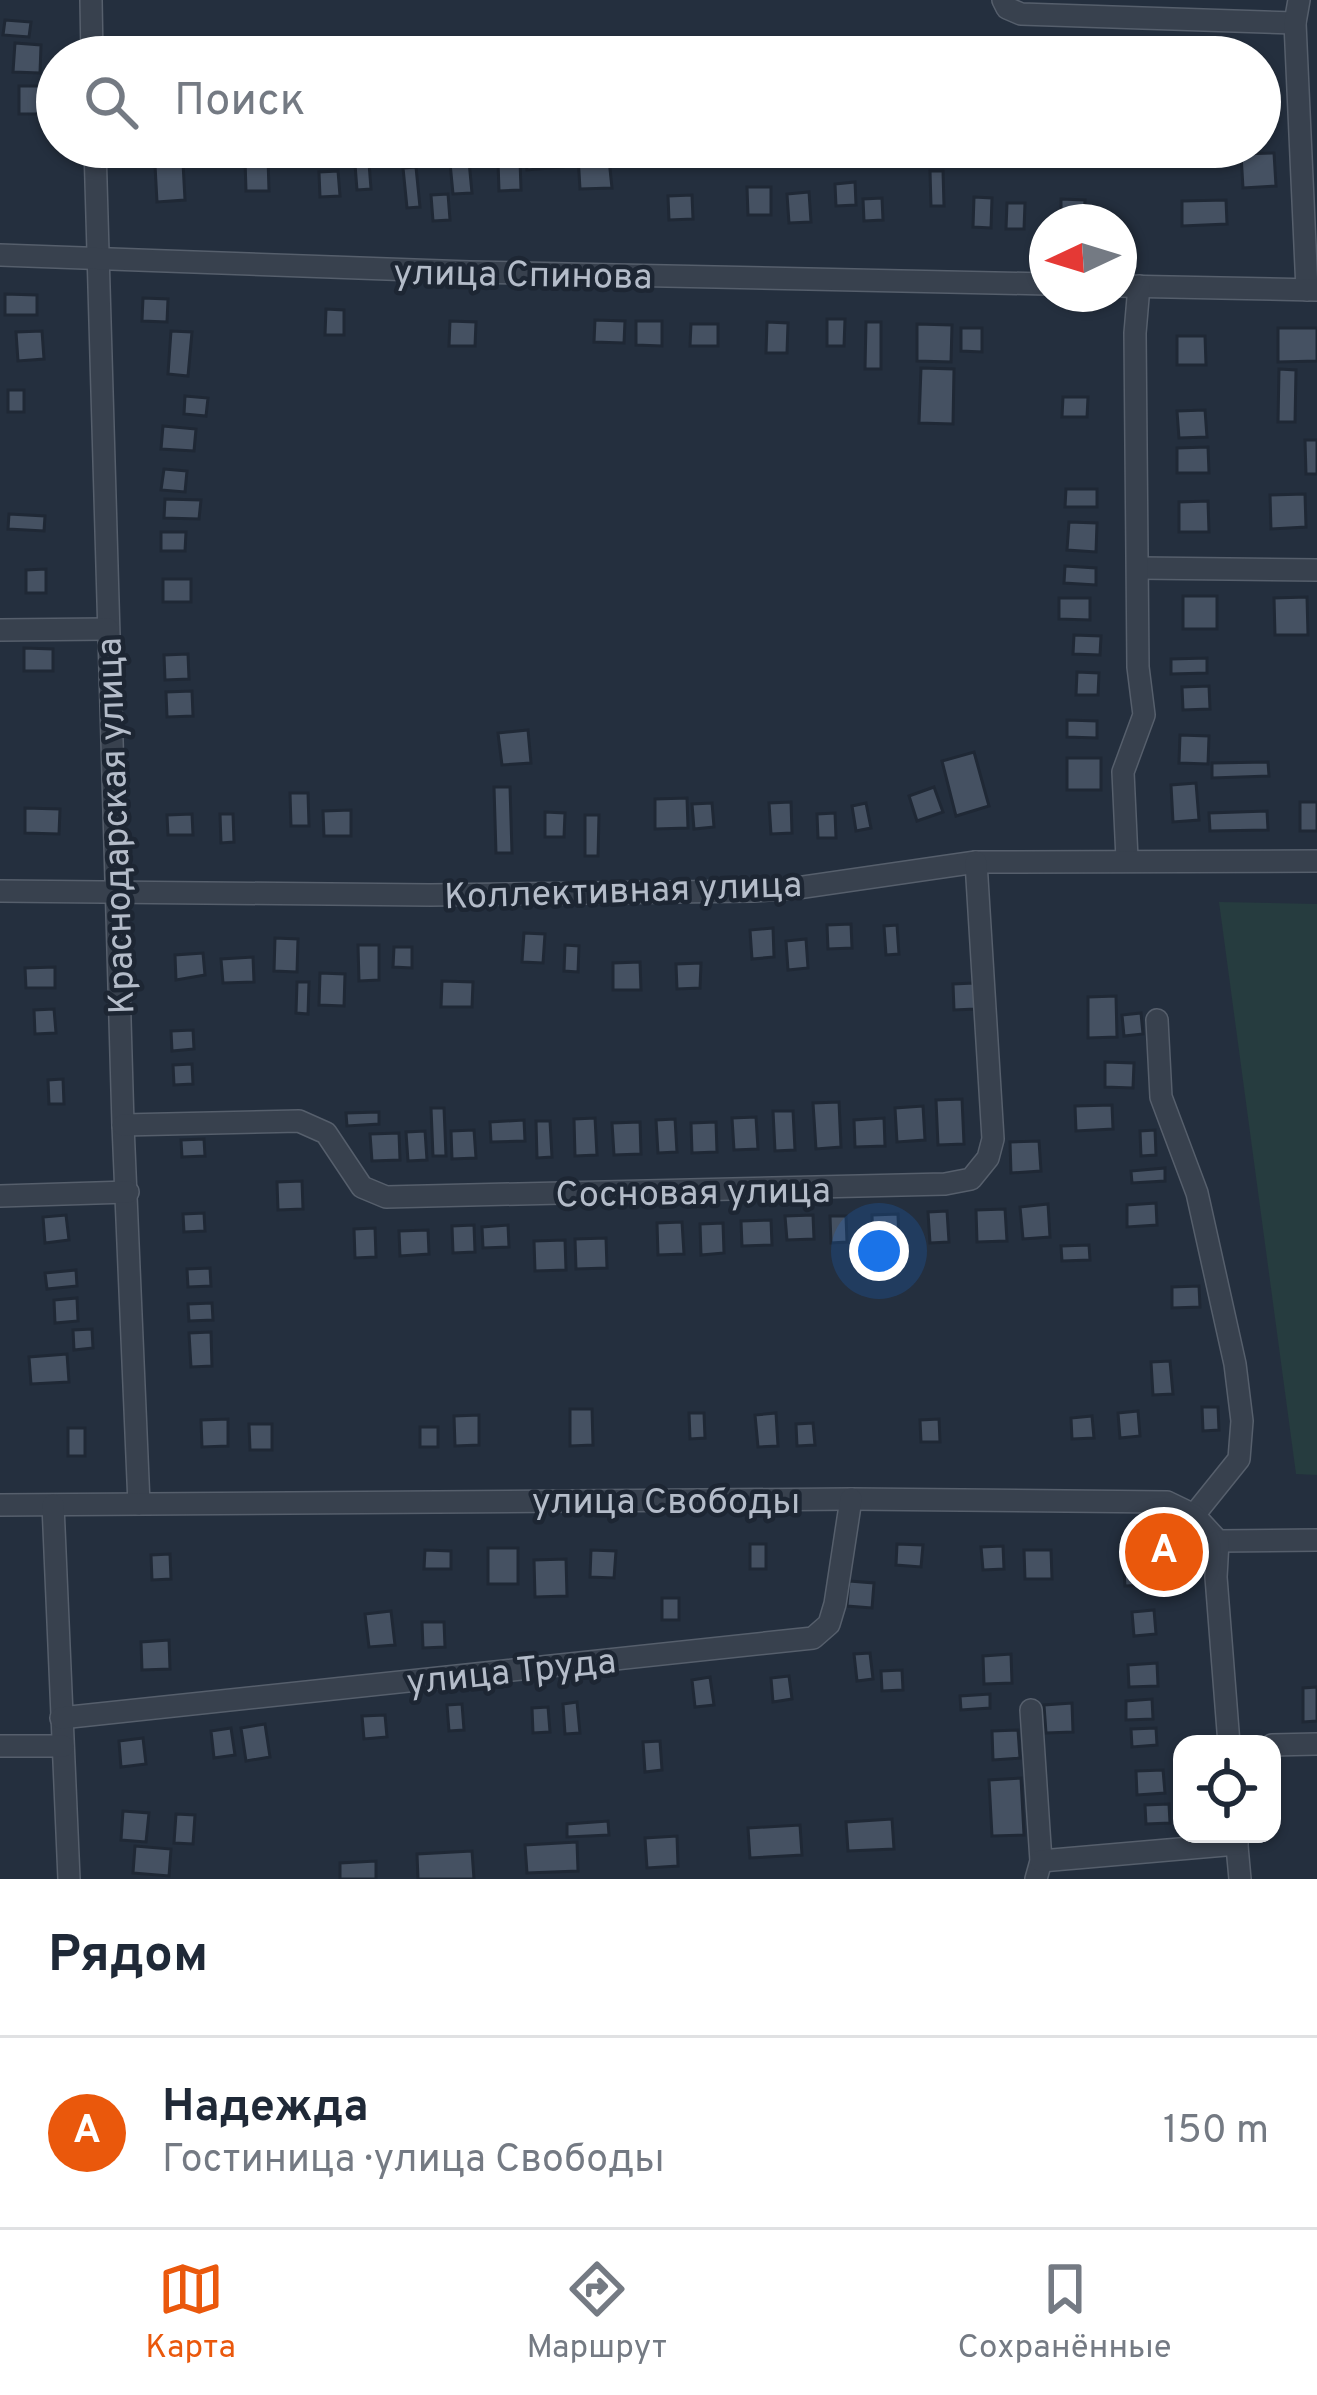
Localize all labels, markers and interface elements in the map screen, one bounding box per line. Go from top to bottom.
search box [36,36,1281,168]
icon: search [78,69,144,135]
text: Поиск [174,74,305,131]
north arrow [1029,204,1137,312]
street label: улица Спинова [393,252,653,302]
street label: Краснодарская улица [88,637,148,1015]
street label: Коллективная улица [443,864,803,922]
street label: Сосновая улица [555,1170,831,1220]
your location [849,1221,909,1281]
street label: улица Свободы [532,1481,800,1527]
pin: A [1125,1507,1203,1597]
street label: улица Труда [404,1640,618,1708]
map controls [1173,1735,1281,1843]
button: locate [1173,1735,1281,1843]
text: Рядом [48,1925,208,1990]
text: Надежда [162,2080,369,2137]
text: A [73,2108,101,2157]
text: 150 m [1163,2108,1269,2157]
text: Гостиница · улица Свободы [162,2137,664,2186]
tab: Карта [145,2256,236,2370]
tab: Маршрут [526,2256,667,2370]
tab: Сохранённые [958,2256,1172,2370]

